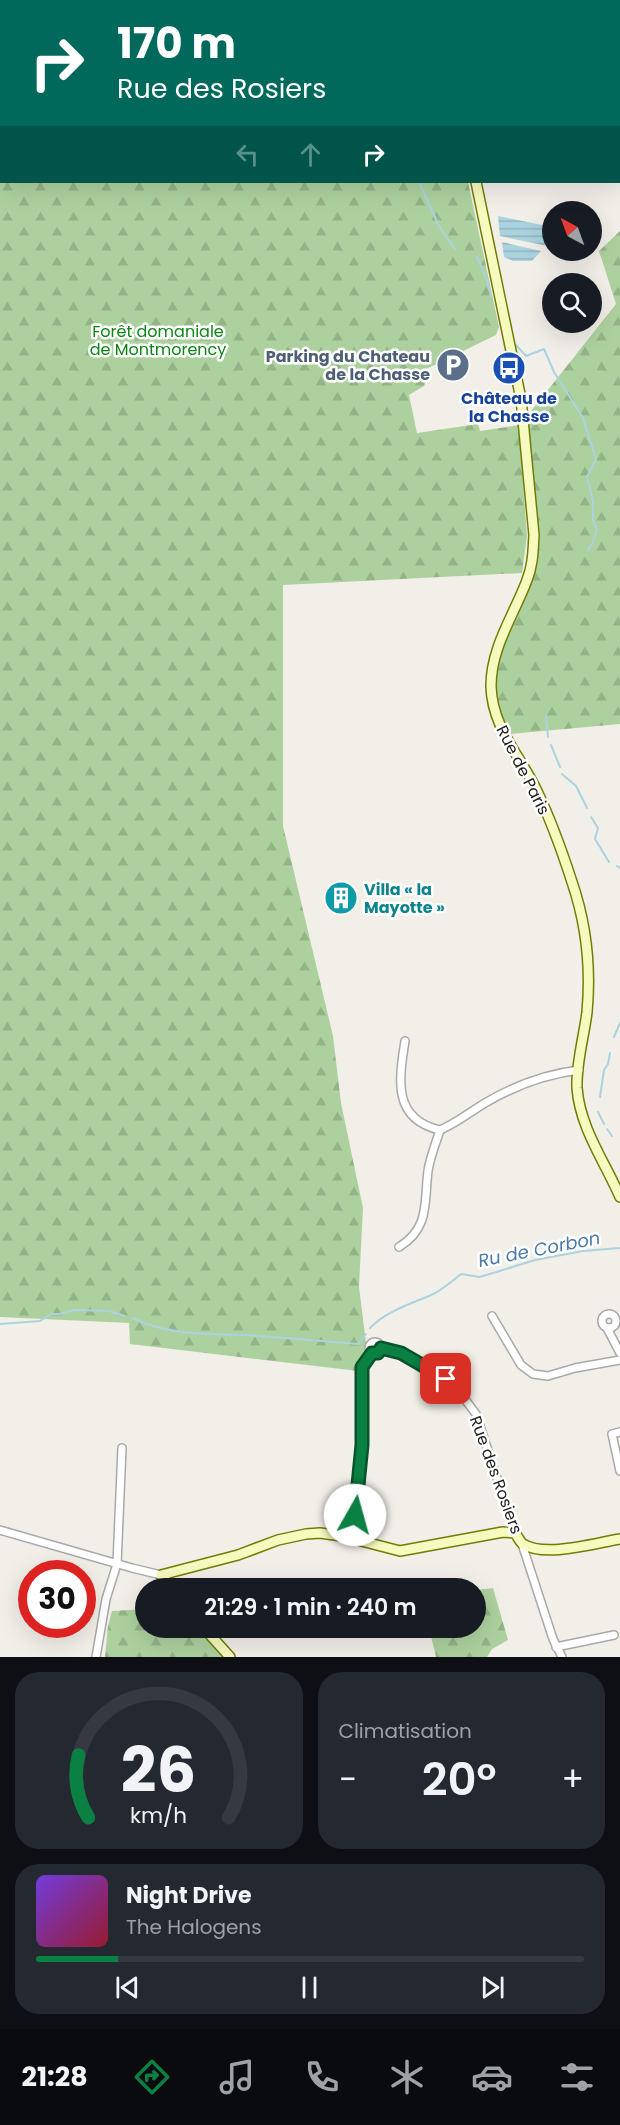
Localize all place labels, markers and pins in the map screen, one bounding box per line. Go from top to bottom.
place label: Parking du Chateau de la Chasse [266,345,430,386]
parking icon: Parking du Chateau de la Chasse [435,347,471,383]
bus stop icon: Château de la Chasse [491,350,527,386]
place label: Château de la Chasse [461,387,557,428]
place label: Villa « la Mayotte » [364,878,445,919]
building icon: Villa « la Mayotte » [323,880,359,916]
pin [420,1353,471,1404]

